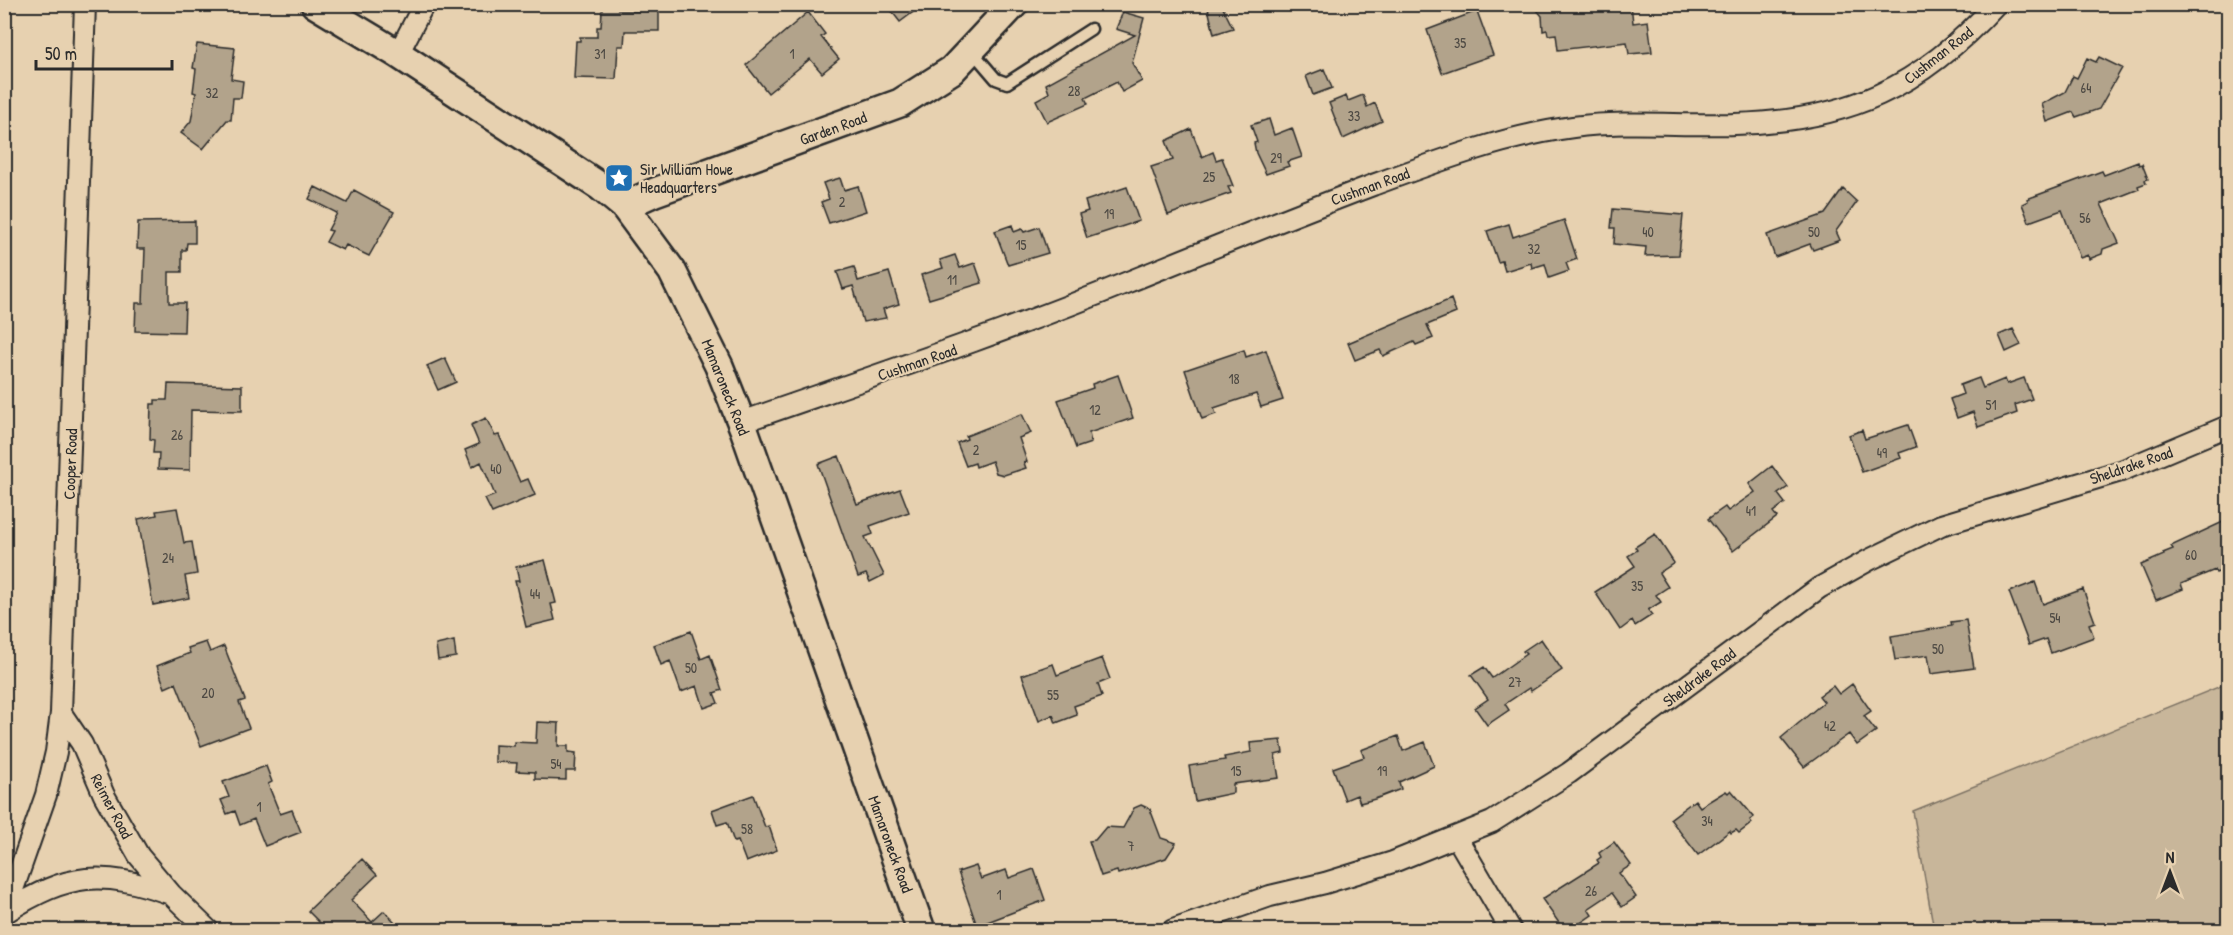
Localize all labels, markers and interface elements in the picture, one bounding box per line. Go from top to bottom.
street label: Cushman Road [1899,21,1977,89]
scale bar [36,33,172,71]
house number: 35 [1454,33,1466,52]
text: 50 m [45,41,77,66]
house number: 31 [594,44,606,63]
house number: 1 [789,44,795,63]
house number: 64 [2081,78,2091,97]
house number: 28 [1068,81,1080,100]
house number: 32 [206,83,219,102]
street label: Garden Road [796,106,870,150]
house number: 33 [1348,106,1360,125]
house number: 29 [1270,148,1282,167]
place label: Sir William Howe Headquarters [640,158,734,198]
place icon: Sir William Howe Headquarters [603,162,635,194]
street label: Cushman Road [1328,162,1412,210]
house number: 25 [1203,167,1215,186]
house number: 2 [839,192,846,211]
house number: 19 [1104,204,1114,223]
house number: 56 [2079,208,2091,227]
house number: 40 [1642,222,1654,241]
house number: 50 [1808,222,1820,241]
house number: 15 [1015,235,1027,254]
house number: 32 [1528,239,1541,258]
house number: 11 [947,270,957,289]
street label: Mamaroneck Road [697,336,755,438]
street label: Cushman Road [874,338,960,386]
house number: 18 [1228,369,1240,388]
house number: 51 [1985,395,1997,414]
house number: 12 [1089,400,1101,419]
house number: 26 [171,425,183,444]
street label: Cooper Road [58,428,82,500]
house number: 2 [973,440,980,459]
street label: Sheldrake Road [2087,441,2175,489]
house number: 49 [1877,443,1887,462]
house number: 40 [490,459,502,478]
house number: 41 [1746,501,1756,520]
house number: 60 [2185,545,2197,564]
house number: 24 [162,548,174,567]
house number: 35 [1631,576,1643,595]
house number: 44 [530,584,540,603]
house number: 54 [2049,608,2061,627]
house number: 50 [1932,639,1944,658]
street label: Sheldrake Road [1658,642,1740,712]
house number: 50 [685,658,697,677]
house number: 27 [1508,672,1522,691]
house number: 20 [202,683,214,702]
house number: 55 [1047,685,1059,704]
house number: 42 [1824,716,1836,735]
house number: 54 [550,754,562,773]
house number: 15 [1230,761,1242,780]
house number: 19 [1377,761,1387,780]
street label: Reimer Road [86,770,138,842]
street label: Mamaroneck Road [863,792,919,896]
house number: 1 [256,797,262,816]
house number: 34 [1701,811,1713,830]
house number: 58 [741,819,753,838]
house number: 7 [1128,836,1135,855]
north arrow [2140,842,2200,902]
text: N [2166,846,2175,868]
house number: 26 [1585,881,1597,900]
house number: 1 [996,885,1002,904]

